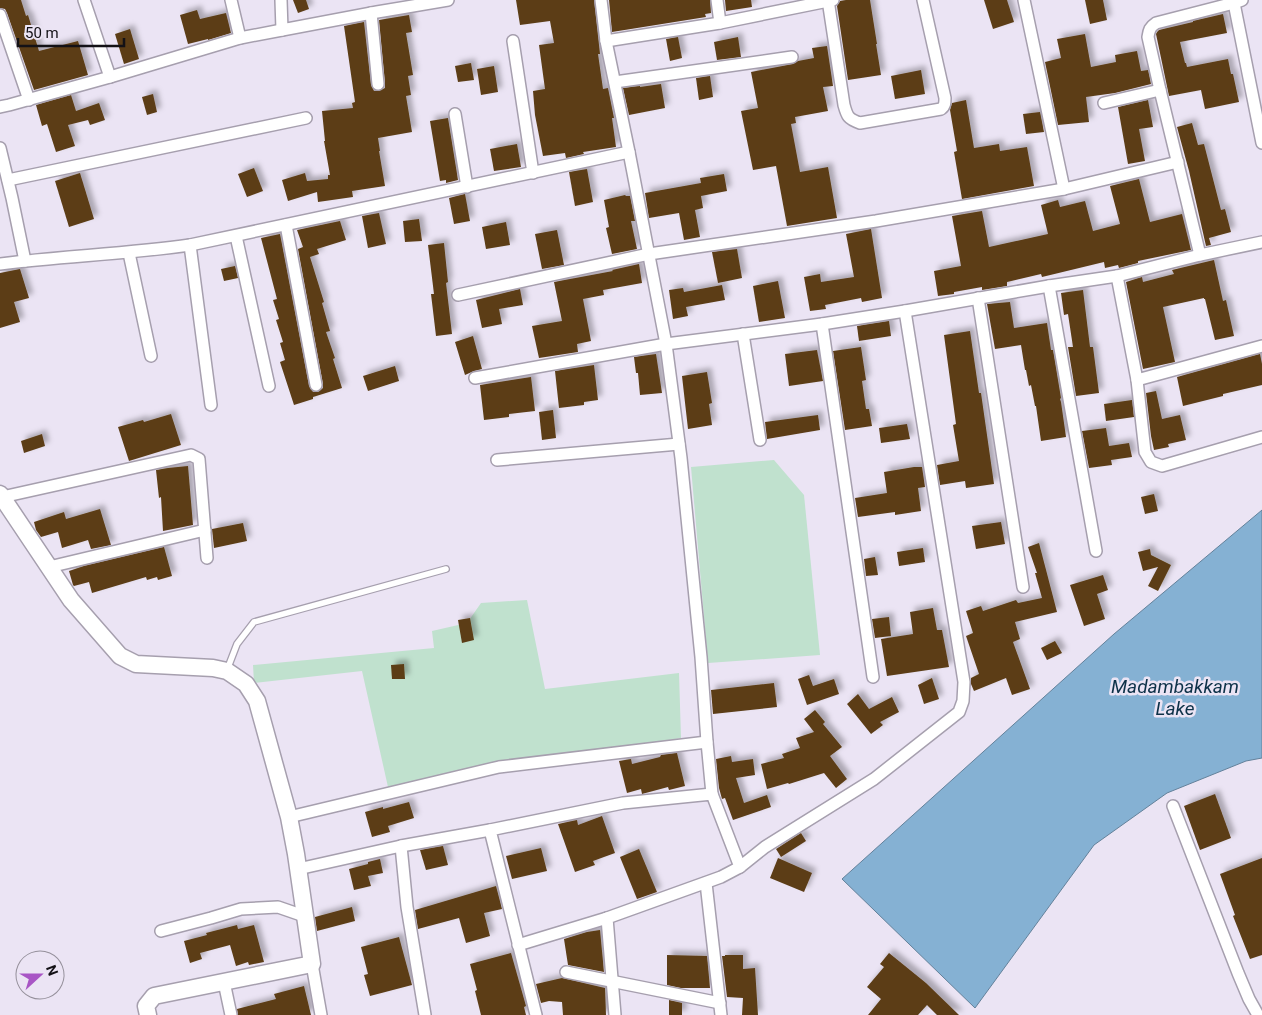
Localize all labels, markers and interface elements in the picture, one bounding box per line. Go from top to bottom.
scale bar [18,15,124,47]
text: 50 m [25,24,59,42]
water label: Madambakkam Lake [1111,675,1239,720]
north arrow [15,950,65,1000]
text: N [43,963,61,978]

